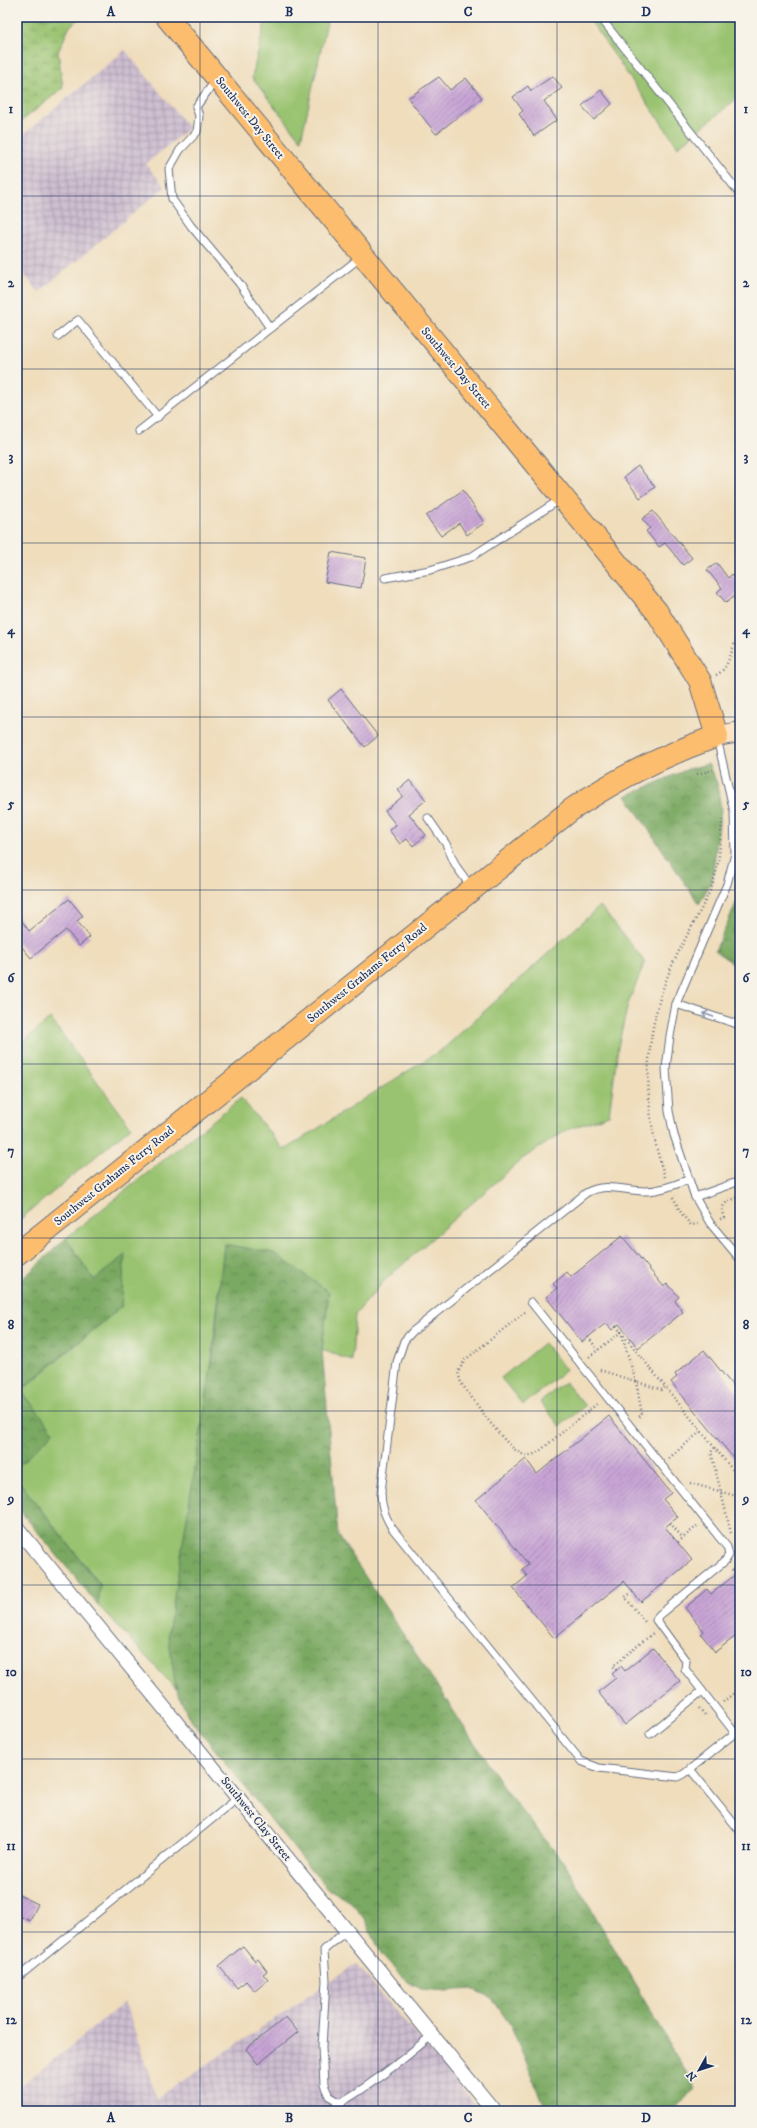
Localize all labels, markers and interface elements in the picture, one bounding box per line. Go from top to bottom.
text: A [106,4,116,20]
text: B [285,4,293,20]
text: C [464,4,473,20]
text: D [641,4,651,20]
street label: Southwest Day Street [212,74,288,162]
text: 1 [9,101,14,117]
text: 1 [744,101,749,117]
text: 2 [8,275,15,291]
text: 2 [743,275,750,291]
street label: Southwest Day Street [418,324,495,412]
text: 3 [9,449,14,465]
text: 3 [744,449,749,465]
text: 4 [6,622,15,639]
text: 4 [741,622,750,639]
text: 5 [7,796,15,812]
text: 5 [742,796,750,812]
street label: Southwest Grahams Ferry Road [304,920,430,1026]
text: 6 [8,970,16,986]
text: 6 [743,970,751,986]
one-way arrow [703,1010,715,1018]
street label: Southwest Grahams Ferry Road [51,1123,177,1229]
text: 7 [8,1143,15,1159]
text: 7 [743,1143,750,1159]
text: 8 [8,1317,15,1333]
text: 8 [743,1317,750,1333]
text: 9 [7,1491,14,1507]
text: 9 [742,1491,749,1507]
text: 10 [5,1664,17,1680]
text: 10 [740,1664,752,1680]
street label: Southwest Clay Street [217,1774,295,1864]
text: 11 [6,1838,16,1854]
text: 11 [741,1838,751,1854]
text: 12 [5,2012,17,2028]
text: 12 [740,2012,752,2028]
north arrow [679,2050,719,2090]
text: N [684,2068,700,2084]
text: A [106,2110,116,2126]
text: B [285,2110,293,2126]
text: C [464,2110,473,2126]
text: D [641,2110,651,2126]

